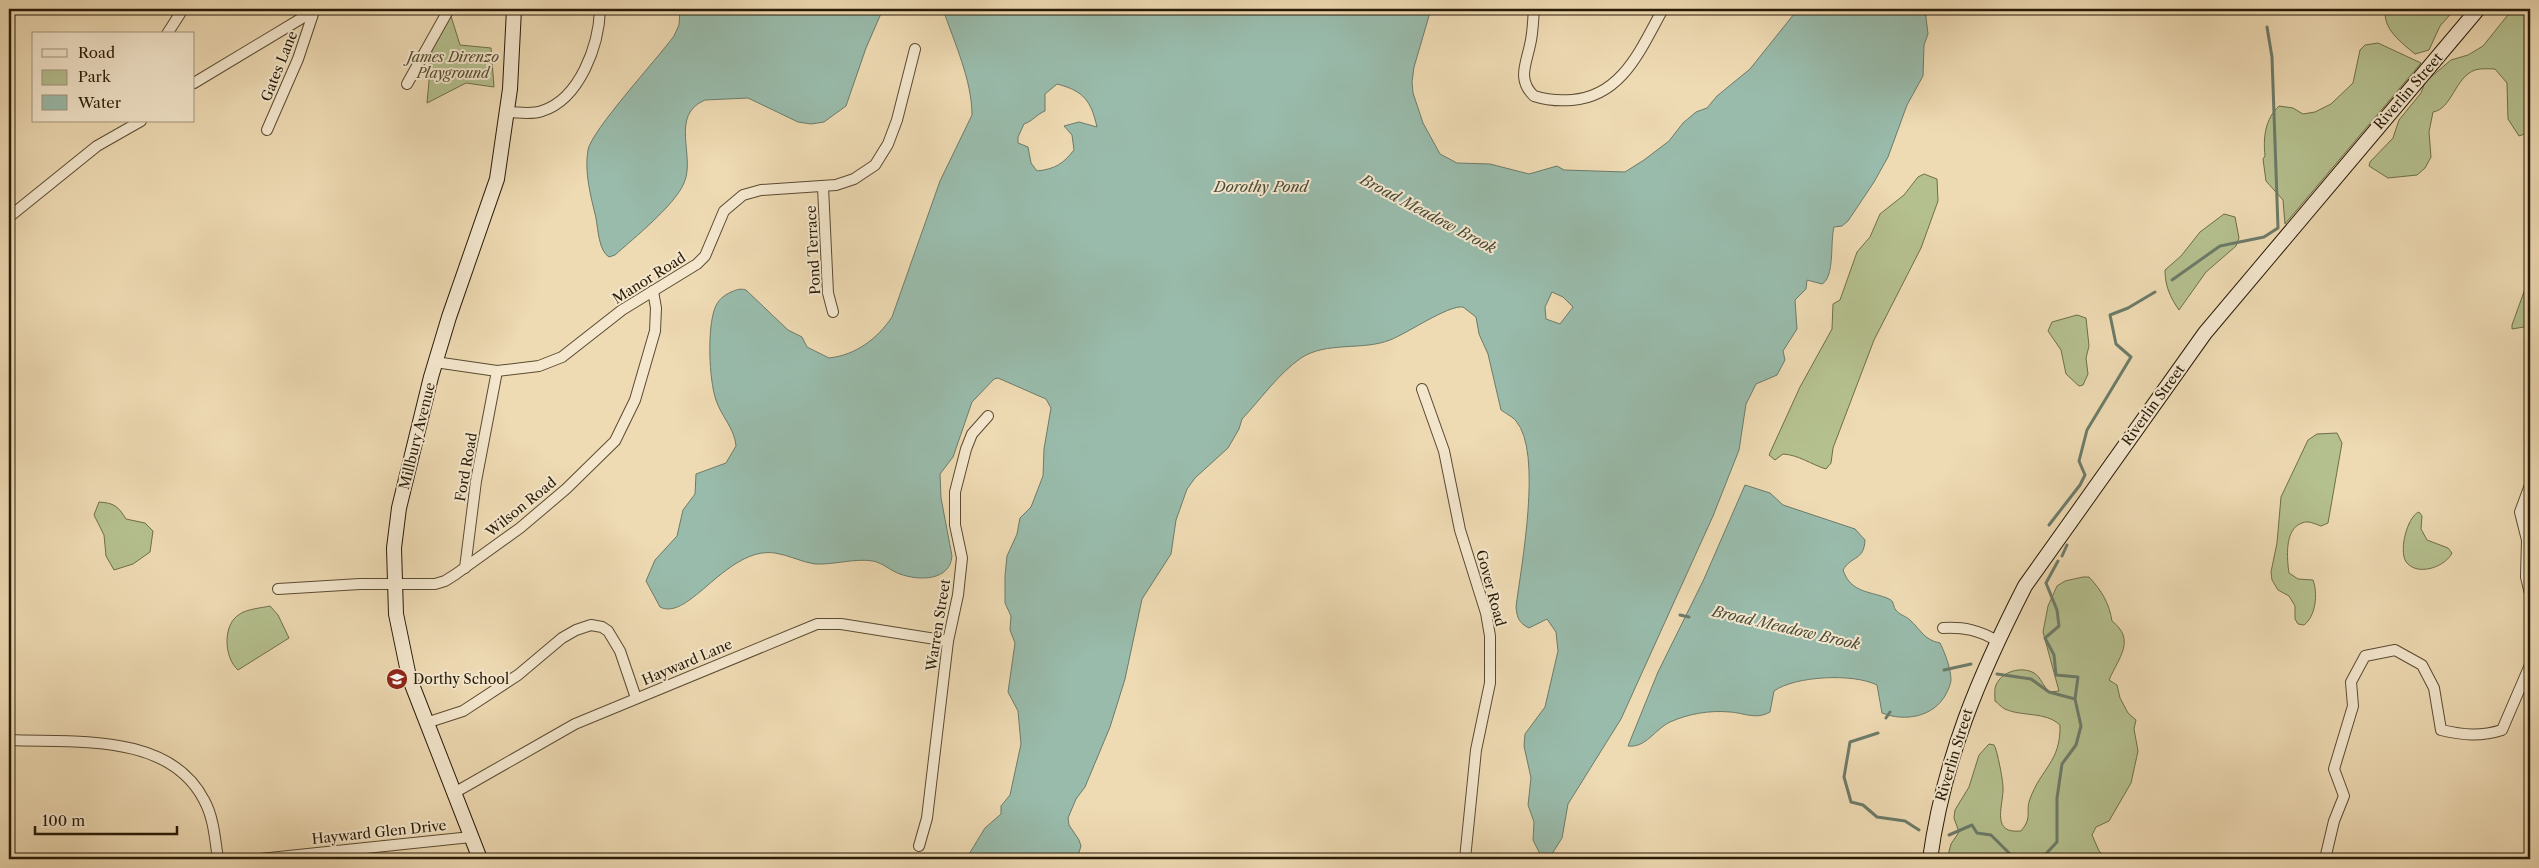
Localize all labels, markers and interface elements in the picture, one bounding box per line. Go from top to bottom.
street label: Gates Lane [257,28,301,104]
legend [32,32,195,122]
text: Road [78,43,115,62]
park label: James Direnzo Playground [403,48,499,82]
street label: Riverlin Street [2370,49,2446,133]
text: Park [78,67,112,86]
text: Water [77,93,122,112]
water label: Broad Meadow Brook [1356,169,1500,258]
water label: Dorothy Pond [1213,177,1310,196]
street label: Pond Terrace [802,205,824,295]
street label: Manor Road [609,248,689,308]
street label: Riverlin Street [2118,361,2188,449]
street label: Millbury Avenue [395,380,439,492]
street label: Ford Road [451,431,481,503]
street label: Wilson Road [481,473,560,542]
street label: Gover Road [1472,548,1510,629]
street label: Warren Street [922,578,954,673]
water label: Broad Meadow Brook [1709,601,1862,654]
street label: Hayward Lane [639,635,735,689]
school or university icon: Dorthy School [385,667,409,691]
place label: Dorthy School [413,670,509,688]
street label: Riverlin Street [1931,706,1977,803]
scale bar [35,803,178,835]
text: 100 m [42,811,85,830]
street label: Hayward Glen Drive [311,816,447,848]

